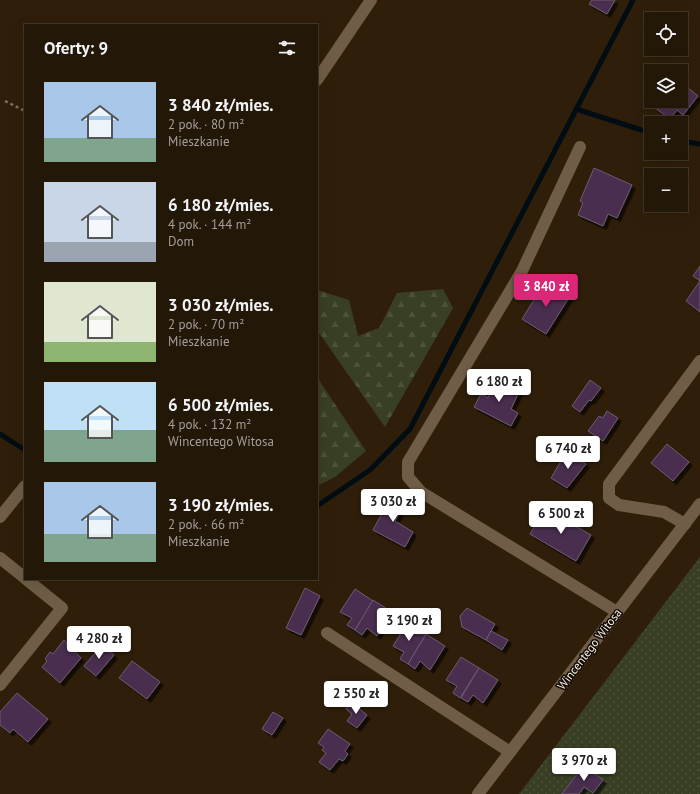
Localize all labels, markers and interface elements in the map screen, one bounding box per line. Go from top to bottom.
map controls [644,12,688,212]
button: locate [644,12,688,56]
text: Oferty: 9 [44,37,108,59]
icon: filters [276,37,298,59]
button: layers [644,64,688,108]
text: 3 840 zł/mies. [168,94,274,116]
icon: home [76,98,124,146]
text: 2 pok. · 80 m² [168,116,244,133]
button: + [644,116,688,160]
text: Mieszkanie [168,133,230,150]
button: − [644,168,688,212]
text: 6 180 zł/mies. [168,194,274,216]
icon: home [76,198,124,246]
text: 4 pok. · 144 m² [168,216,251,233]
text: Dom [168,233,194,250]
pin: 3 840 zł [505,274,587,308]
text: 3 840 zł [523,278,569,295]
text: 3 030 zł/mies. [168,294,274,316]
icon: home [76,298,124,346]
text: 2 pok. · 70 m² [168,316,244,333]
text: Mieszkanie [168,333,230,350]
pin: 6 180 zł [458,369,540,403]
text: 6 180 zł [476,373,522,390]
text: 6 500 zł/mies. [168,394,274,416]
icon: home [76,398,124,446]
text: 4 pok. · 132 m² [168,416,251,433]
text: Wincentego Witosa [168,433,274,450]
pin: 6 740 zł [527,436,609,470]
text: 6 740 zł [545,440,591,457]
pin: 3 030 zł [352,489,434,523]
text: 3 030 zł [370,493,416,510]
text: 3 190 zł/mies. [168,494,274,516]
icon: home [76,498,124,546]
pin: 6 500 zł [520,501,602,535]
text: 6 500 zł [538,505,584,522]
text: 2 pok. · 66 m² [168,516,244,533]
text: Mieszkanie [168,533,230,550]
street label: Wincentego Witosa [554,605,624,693]
pin: 3 190 zł [368,608,450,642]
text: 3 190 zł [386,612,432,629]
pin: 4 280 zł [58,626,140,660]
text: 4 280 zł [76,630,122,647]
pin: 2 550 zł [315,681,397,715]
text: 2 550 zł [333,685,379,702]
pin: 3 970 zł [543,748,625,782]
text: 3 970 zł [561,752,607,769]

